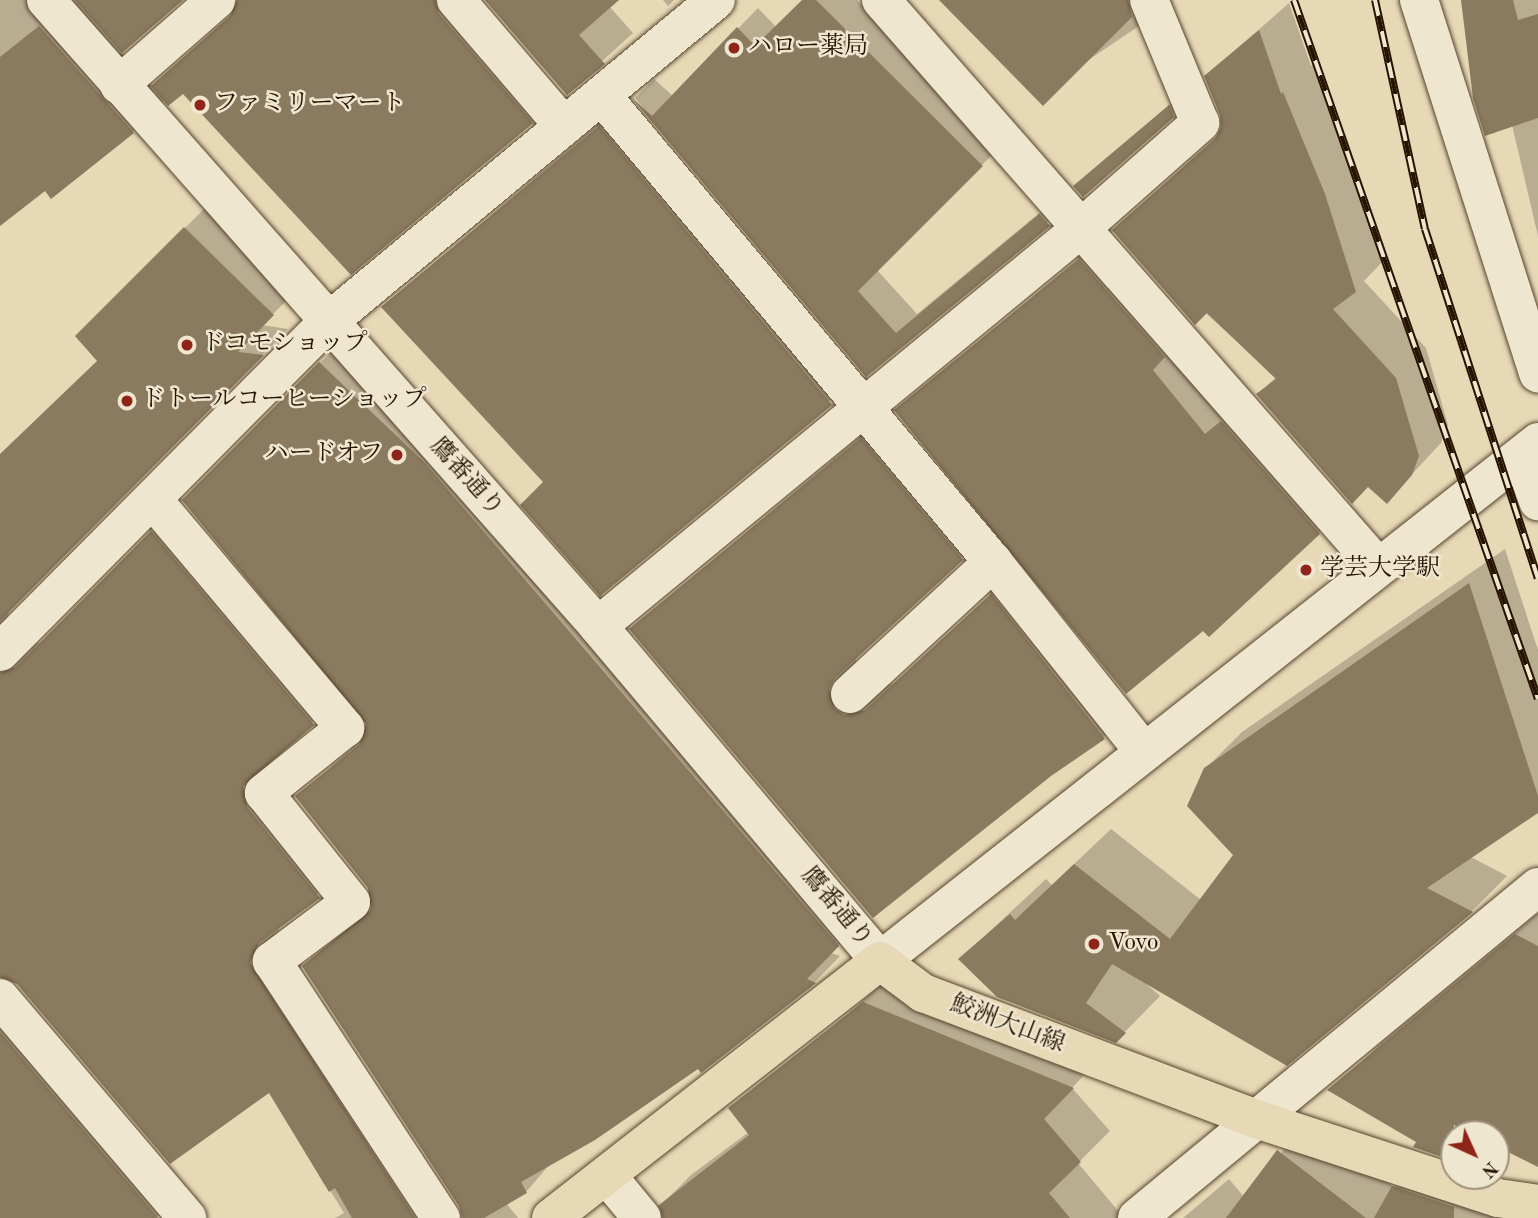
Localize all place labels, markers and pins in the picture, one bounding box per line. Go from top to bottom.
place label: ハロー薬局 [748,34,868,62]
marker: ハロー薬局 [726,40,742,56]
place label: ファミリーマート [214,91,406,119]
marker: ファミリーマート [192,97,208,113]
place label: ドコモショップ [201,331,369,359]
marker: ドコモショップ [179,337,195,353]
place label: ドトールコーヒーショップ [141,387,428,415]
marker: ドトールコーヒーショップ [119,393,135,409]
place label: ハードオフ [263,441,383,469]
marker: ハードオフ [389,447,405,463]
place label: 学芸大学駅 [1320,556,1440,584]
marker: 学芸大学駅 [1298,562,1314,578]
place label: Vovo [1108,930,1159,958]
marker: Vovo [1086,936,1102,952]

